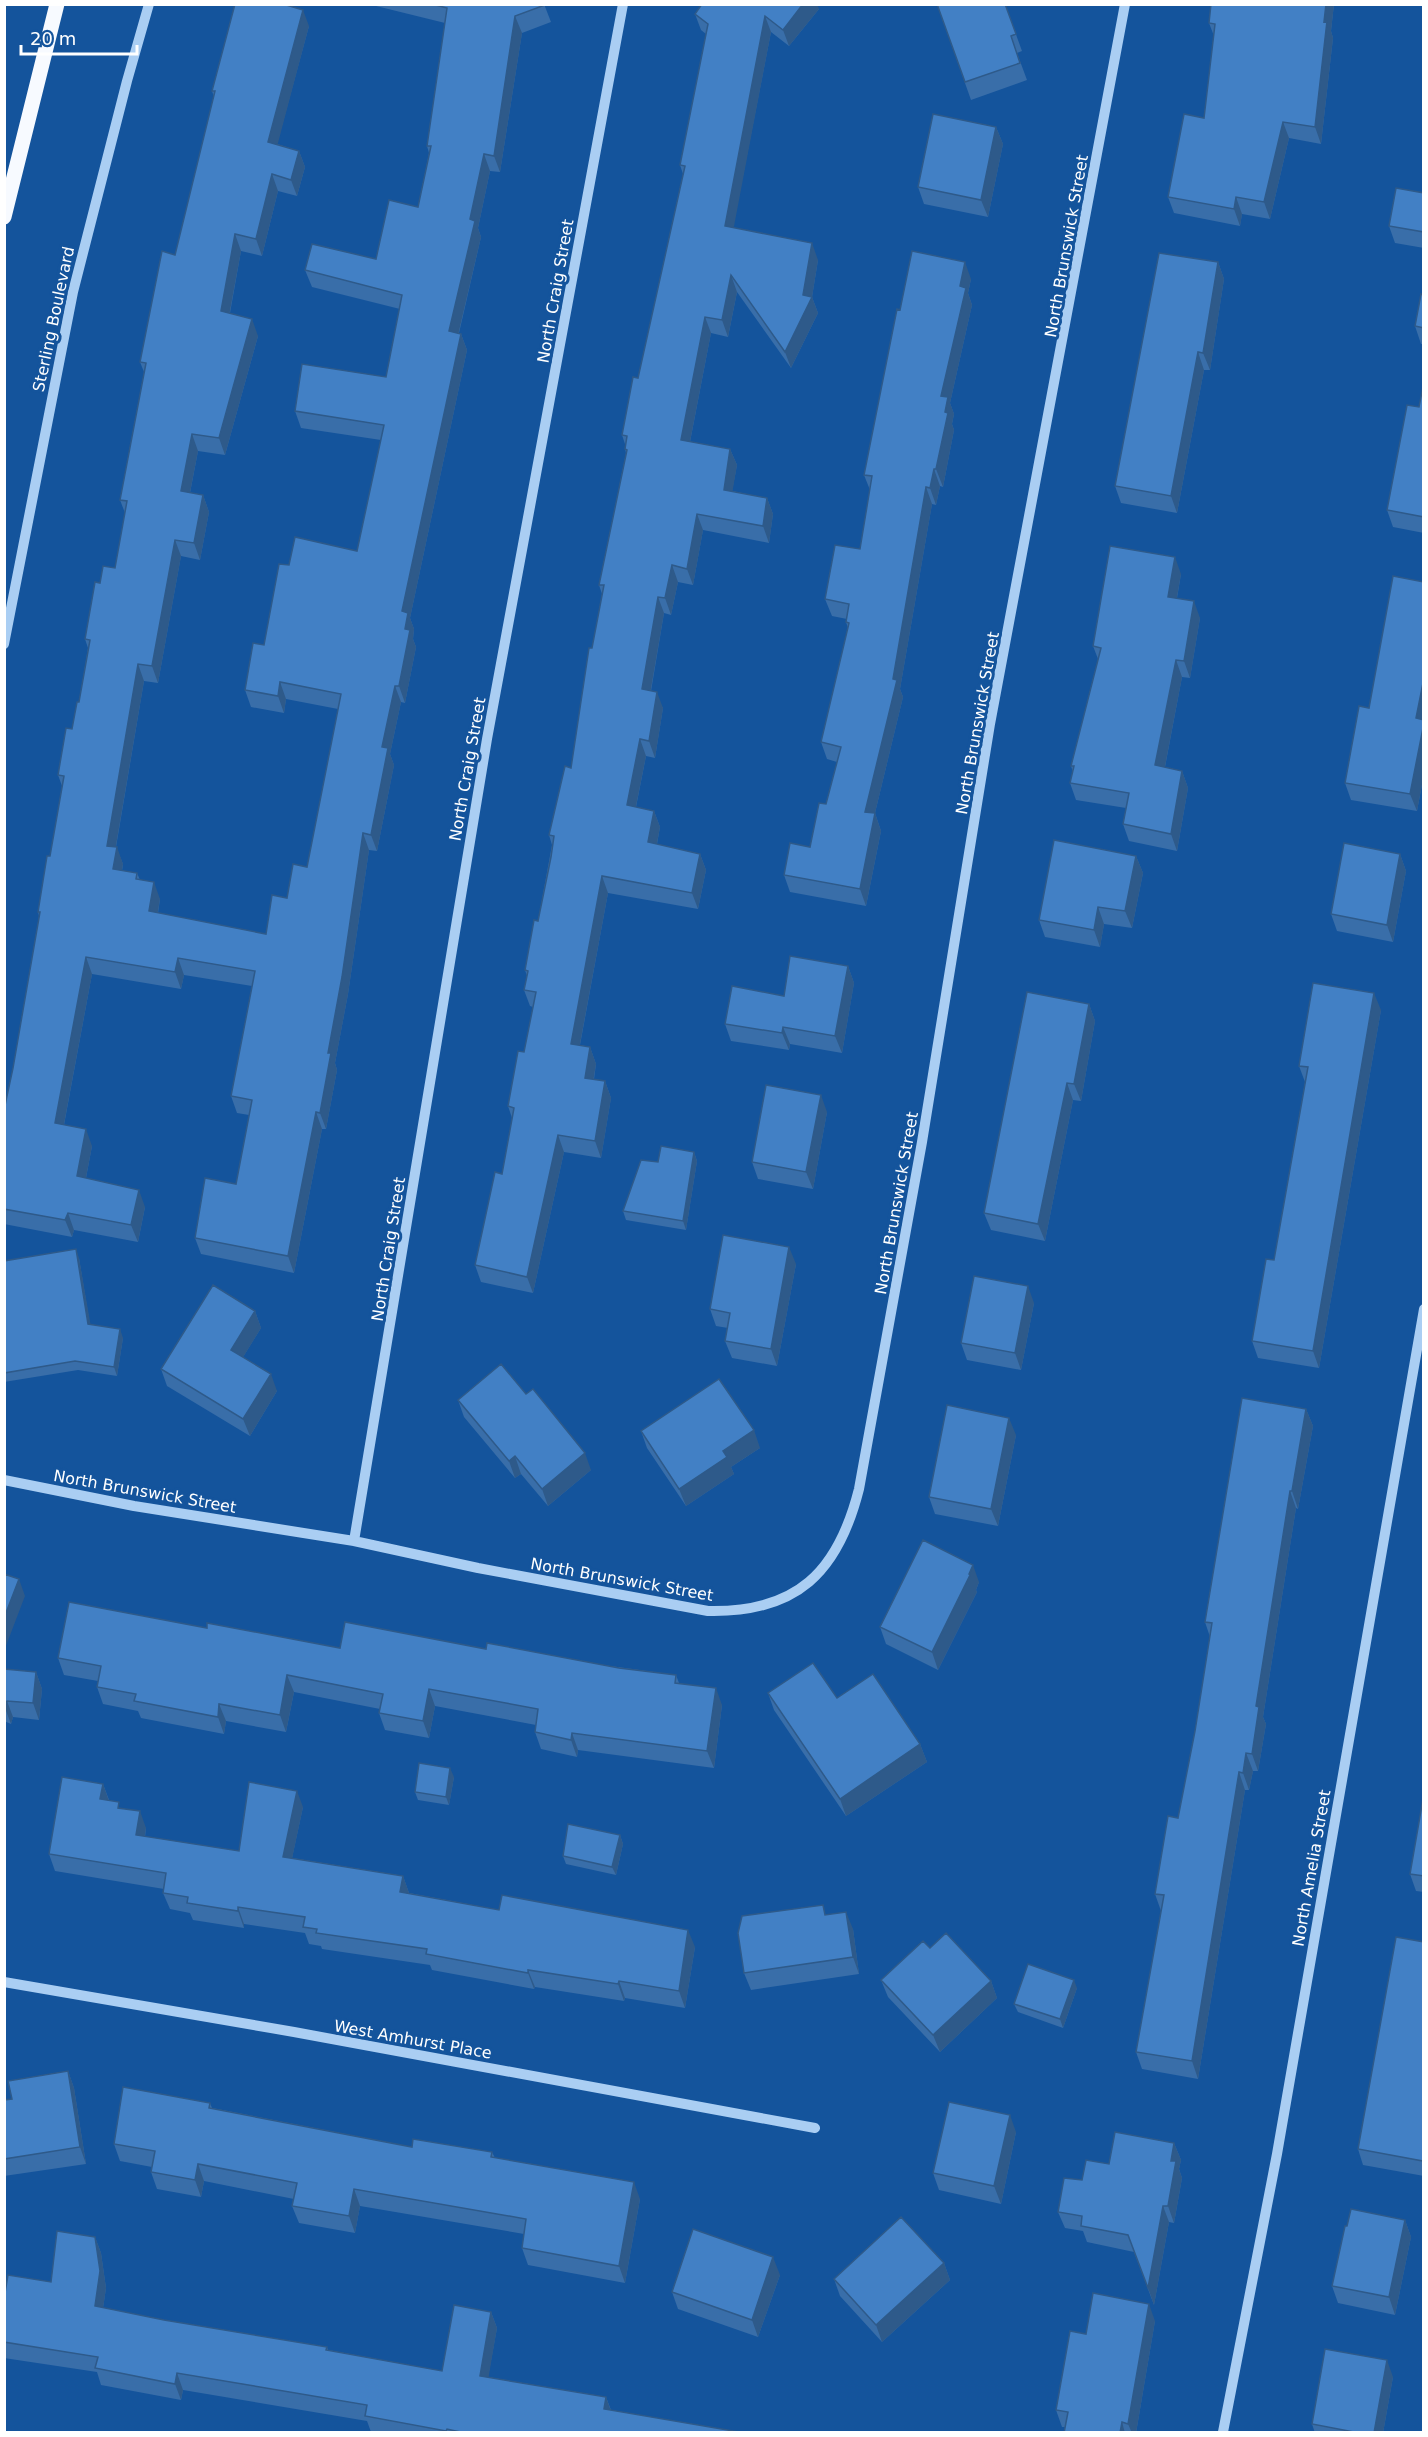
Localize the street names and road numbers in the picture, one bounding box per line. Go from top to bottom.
street label: North Brunswick Street [1041,153,1092,339]
street label: North Craig Street [533,218,577,364]
street label: Sterling Boulevard [29,245,78,393]
street label: North Brunswick Street [952,630,1003,816]
street label: North Craig Street [445,696,489,842]
street label: North Brunswick Street [871,1110,922,1296]
street label: North Craig Street [368,1176,409,1323]
street label: North Brunswick Street [52,1466,238,1517]
street label: North Brunswick Street [529,1554,715,1605]
street label: North Amelia Street [1288,1788,1335,1948]
street label: West Amhurst Place [332,2016,493,2063]

